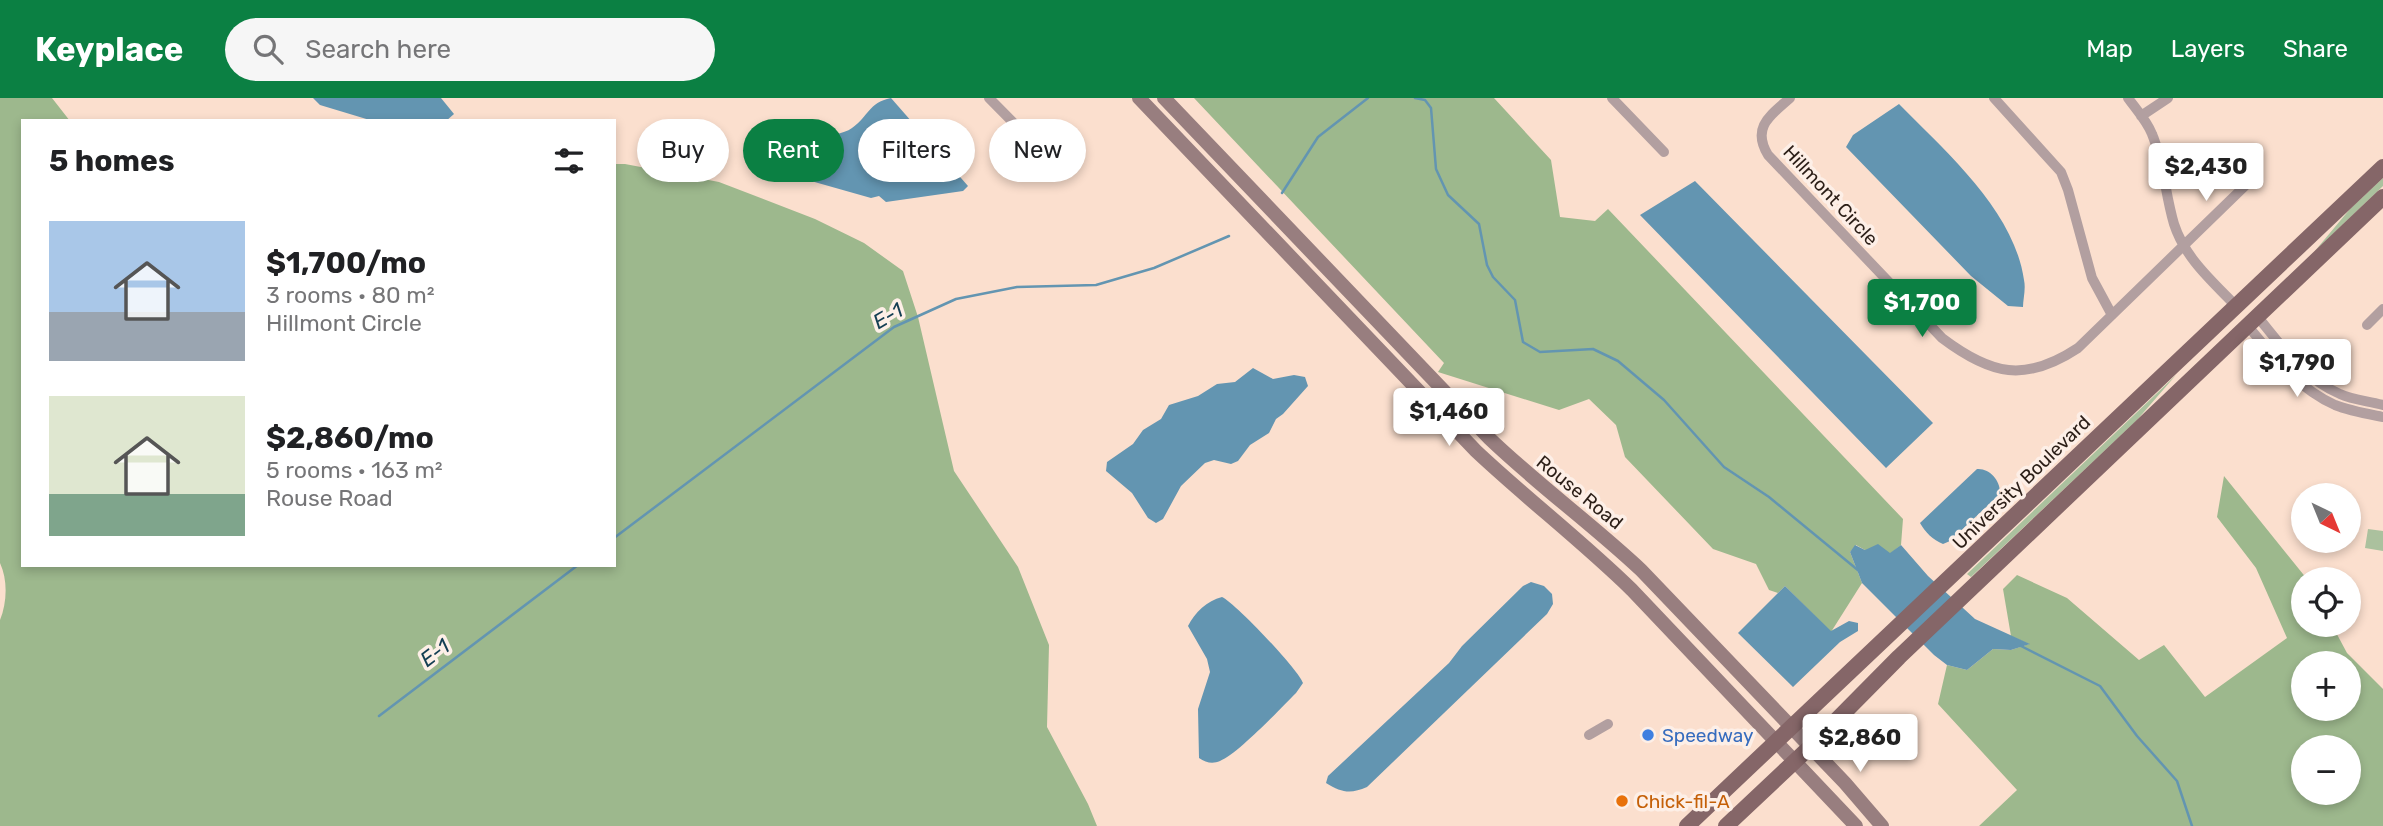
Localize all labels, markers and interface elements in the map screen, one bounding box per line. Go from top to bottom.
search box [225,18,715,81]
text: Keyplace [35,30,183,69]
icon: search [249,30,287,68]
text: Search here [305,34,451,65]
text: Map [2086,35,2133,63]
text: Layers [2171,35,2245,63]
text: Share [2283,35,2348,63]
chip: Buy [637,119,729,182]
chip: Rent [743,119,844,182]
chip: Filters [858,119,975,182]
chip: New [989,119,1086,182]
street label: Hillmont Circle [1778,140,1883,250]
icon: filters [550,142,588,180]
text: 5 homes [49,143,175,179]
pin: $2,430 [2149,144,2263,203]
text: $2,430 [2164,152,2248,180]
text: $1,700/mo [266,245,426,281]
icon: home [105,249,189,333]
pin: $1,700 [1865,280,1979,339]
text: 3 rooms · 80 m² [266,281,435,309]
text: $1,700 [1884,288,1960,316]
water label: E-1 [868,297,908,334]
text: Hillmont Circle [266,309,422,337]
pin: $1,790 [2240,340,2354,399]
text: $1,790 [2259,348,2335,376]
pin: $1,460 [1392,388,1506,448]
text: $1,460 [1409,397,1489,425]
street label: University Boulevard [1948,411,2095,554]
text: $2,860/mo [266,420,434,456]
icon: home [105,424,189,508]
street label: Rouse Road [1532,451,1628,534]
text: 5 rooms · 163 m² [266,456,443,484]
north arrow [2291,483,2361,553]
map controls [2291,483,2361,805]
text: Rouse Road [266,484,393,512]
button: locate [2291,567,2361,637]
water label: E-1 [415,633,455,672]
button: + [2291,651,2361,721]
pin: $2,860 [1803,714,1917,774]
text: $2,860 [1819,723,1901,751]
place label: Speedway [1662,724,1753,747]
marker: Speedway [1640,727,1656,743]
button: − [2291,735,2361,805]
place label: Chick-fil-A [1636,790,1730,813]
marker: Chick-fil-A [1614,793,1630,809]

